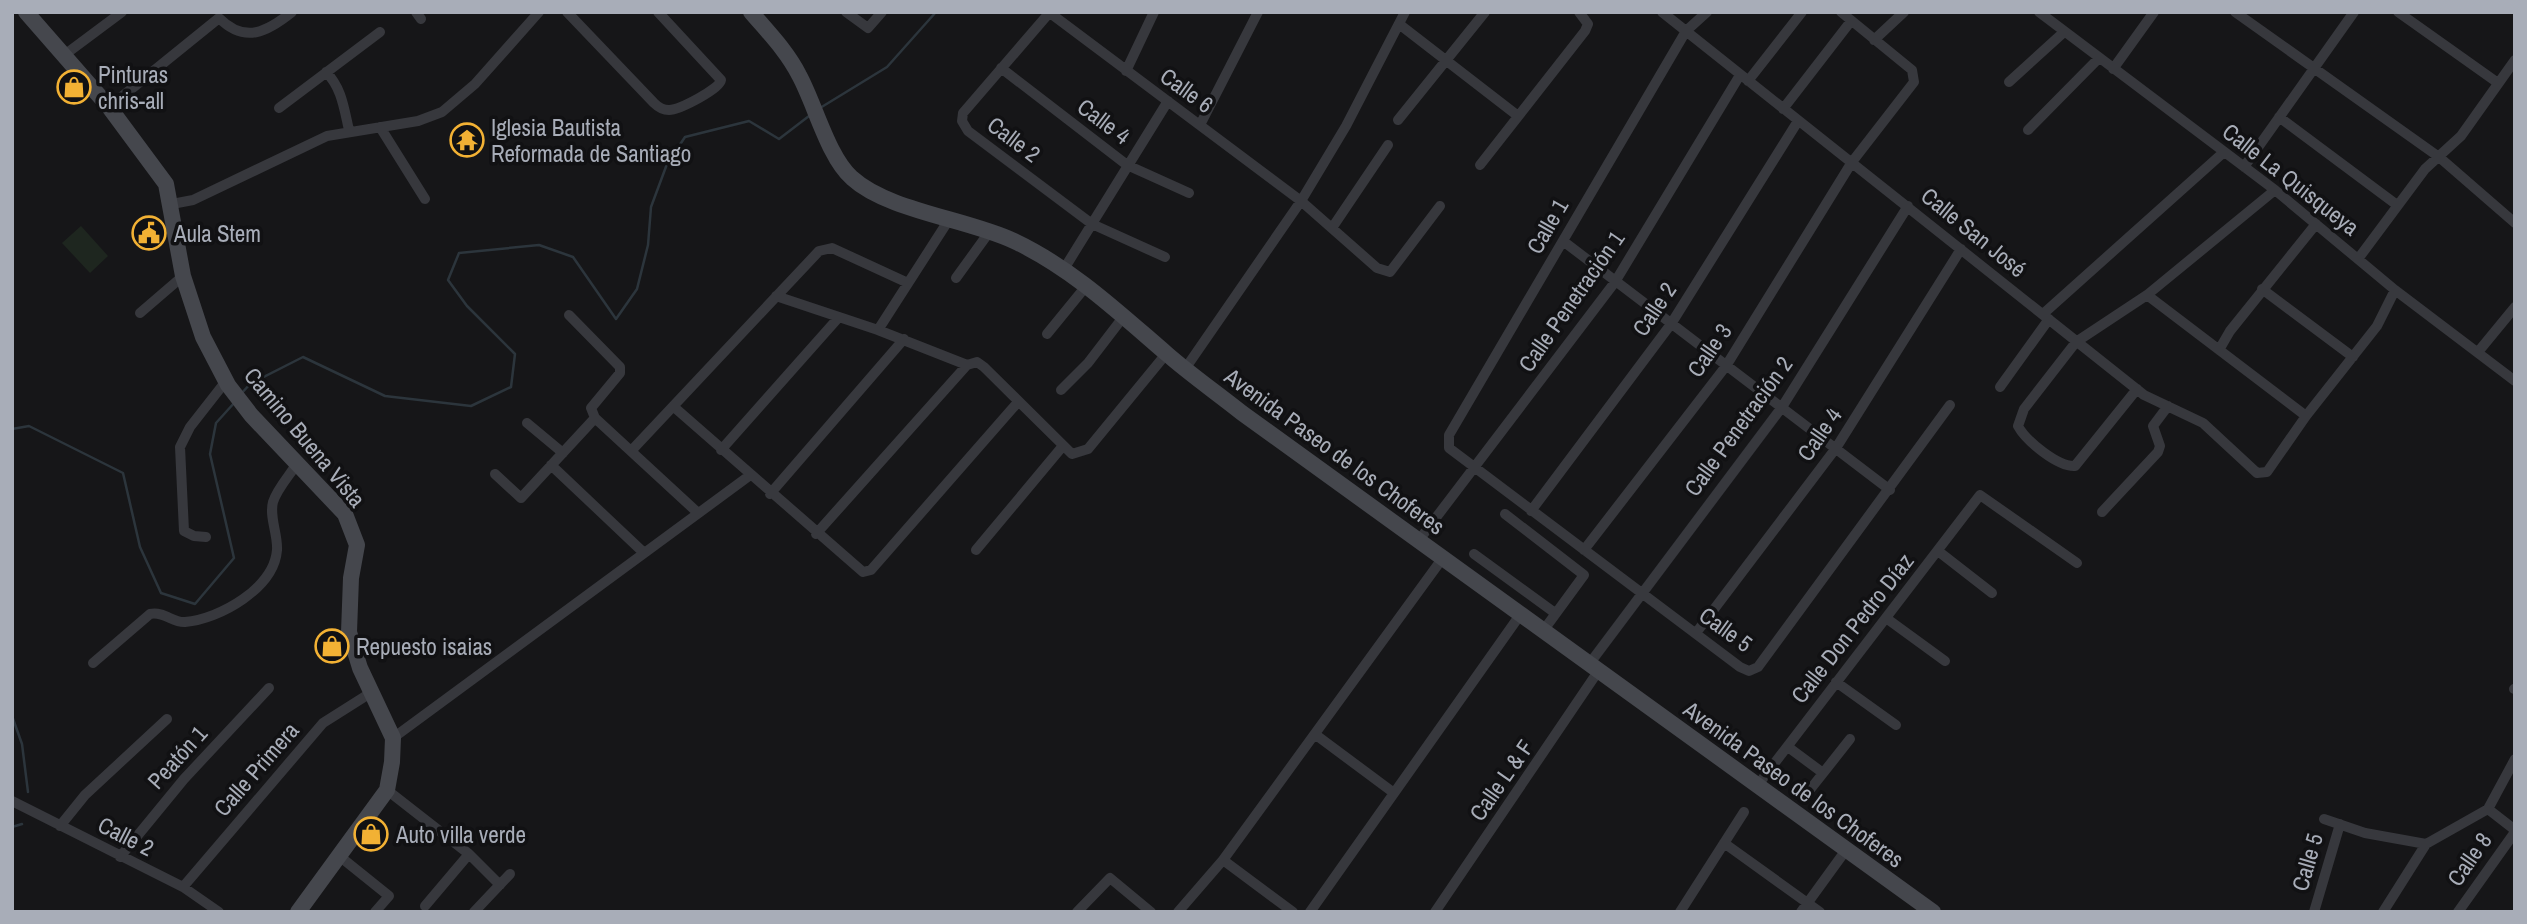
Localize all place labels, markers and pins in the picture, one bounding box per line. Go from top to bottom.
place label: Pinturas chris-all [98,59,168,116]
shop icon: Pinturas chris-all [55,68,93,106]
place label: Iglesia Bautista Reformada de Santiago [491,112,691,169]
temple icon: Iglesia Bautista Reformada de Santiago [448,121,486,159]
public building icon: Aula Stem [130,214,168,252]
place label: Aula Stem [173,218,261,249]
shop icon: Repuesto isaias [313,627,351,665]
place label: Repuesto isaias [356,631,492,662]
shop icon: Auto villa verde [352,815,390,853]
place label: Auto villa verde [395,819,526,850]

